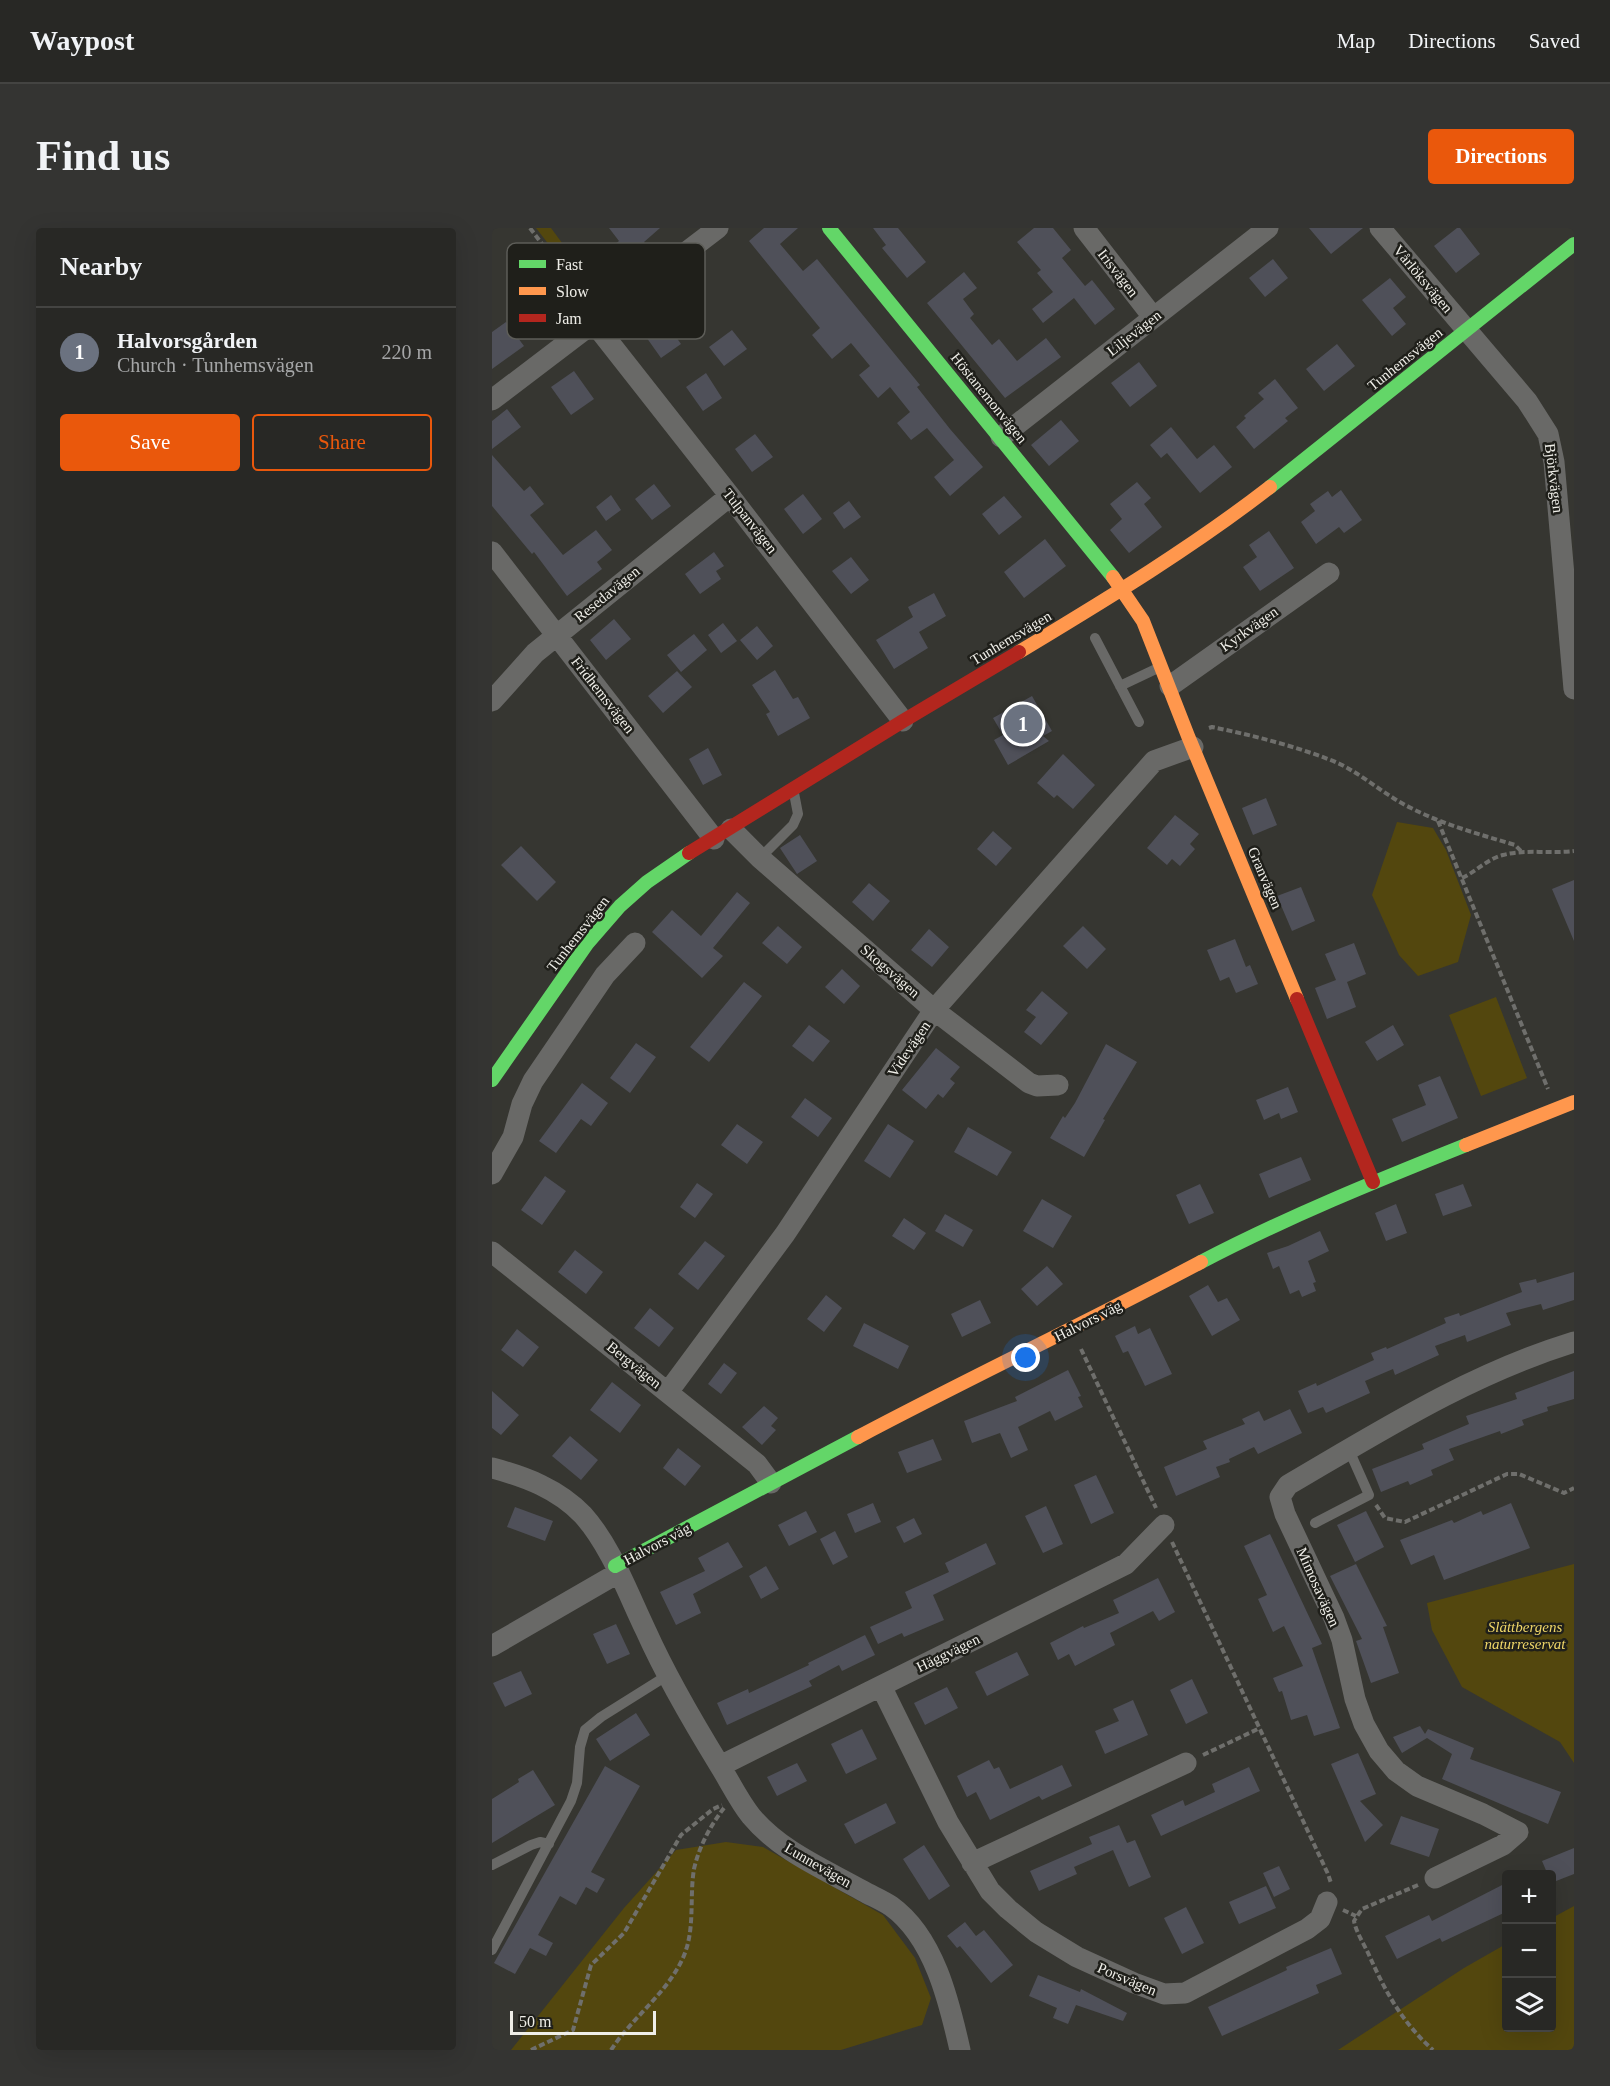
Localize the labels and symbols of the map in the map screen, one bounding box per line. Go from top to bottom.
street label: Vårlöksvägen [1390,242,1456,316]
legend [507,243,705,339]
street label: Irisvägen [1095,246,1142,300]
text: Fast [556,256,583,273]
text: Slow [556,283,589,300]
street label: Liljevägen [1104,307,1165,359]
text: Jam [556,310,582,327]
street label: Tunhemsvägen [1365,324,1446,394]
street label: Höstanemonvägen [948,350,1031,447]
street label: Björkvägen [1542,442,1566,514]
street label: Tulpanvägen [720,485,781,557]
street label: Resedavägen [571,563,643,625]
street label: Kyrkvägen [1217,603,1281,655]
street label: Tunhemsvägen [968,607,1055,668]
street label: Fridhemsvägen [568,654,638,737]
pin: 1 [1004,702,1042,746]
street label: Granvägen [1245,845,1285,912]
street label: Tunhemsvägen [544,893,613,975]
street label: Skogsvägen [857,941,923,1001]
street label: Videvägen [884,1018,934,1080]
street label: Halvors väg [1052,1297,1125,1345]
street label: Bergvägen [604,1338,665,1392]
your location [1011,1343,1040,1372]
street label: Halvors väg [621,1520,693,1568]
street label: Mimosavägen [1293,1545,1343,1630]
park label: Slättbergens naturreservat [1484,1619,1566,1652]
street label: Häggvägen [914,1631,983,1675]
street label: Lunnevägen [782,1840,855,1891]
street label: Porsvägen [1095,1959,1159,1999]
scale bar [510,2008,656,2036]

